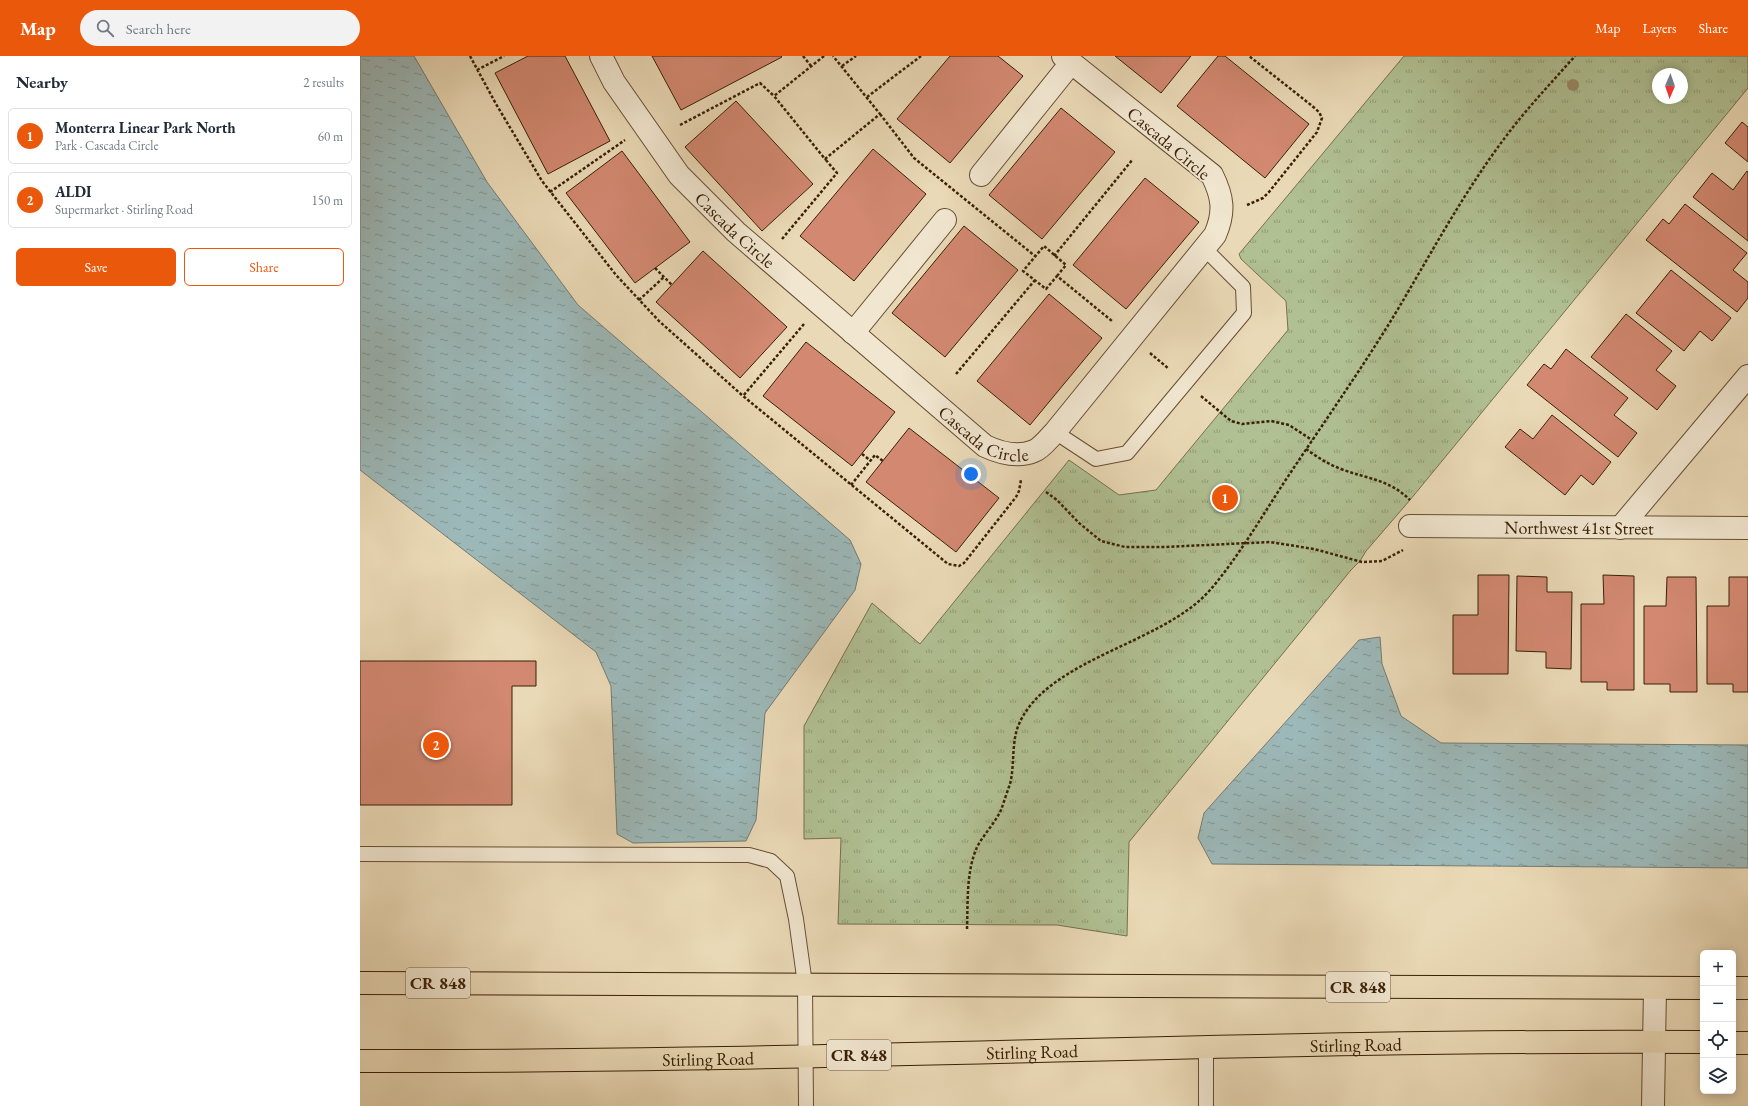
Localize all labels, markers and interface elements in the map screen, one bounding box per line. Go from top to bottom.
search box [80,10,360,46]
text: Map [20,16,56,41]
icon: search [94,17,116,39]
text: Search here [126,19,191,38]
text: Map [1595,19,1620,37]
text: Layers [1642,19,1677,37]
text: Share [1699,19,1728,37]
north arrow [1652,68,1688,104]
text: Nearby [16,71,68,93]
text: 2 results [303,74,344,91]
street label: Cascada Circle [1123,101,1215,185]
text: Monterra Linear Park North [55,118,236,137]
text: 1 [27,128,33,145]
text: 60 m [318,128,343,145]
text: Park · Cascada Circle [55,137,158,154]
text: ALDI [55,182,91,201]
street label: Cascada Circle [690,186,780,273]
text: 2 [27,192,33,209]
text: 150 m [312,192,343,209]
text: Supermarket · Stirling Road [55,201,193,218]
button: Save [16,248,176,286]
button: Share [184,248,344,286]
street label: Cascada Circle [934,400,1030,466]
your location [961,464,981,484]
pin: 1 [1212,483,1238,513]
street label: Northwest 41st Street [1504,515,1654,539]
pin: 2 [423,730,449,760]
map controls [1700,950,1736,1094]
button: + [1700,950,1736,986]
road number: CR 848 [406,968,470,998]
road number: CR 848 [1326,972,1390,1002]
button: − [1700,986,1736,1022]
button: locate [1700,1022,1736,1058]
street label: Stirling Road [1310,1032,1403,1056]
street label: Stirling Road [986,1038,1079,1064]
road number: CR 848 [827,1040,891,1070]
street label: Stirling Road [662,1046,755,1071]
button: layers [1700,1058,1736,1094]

